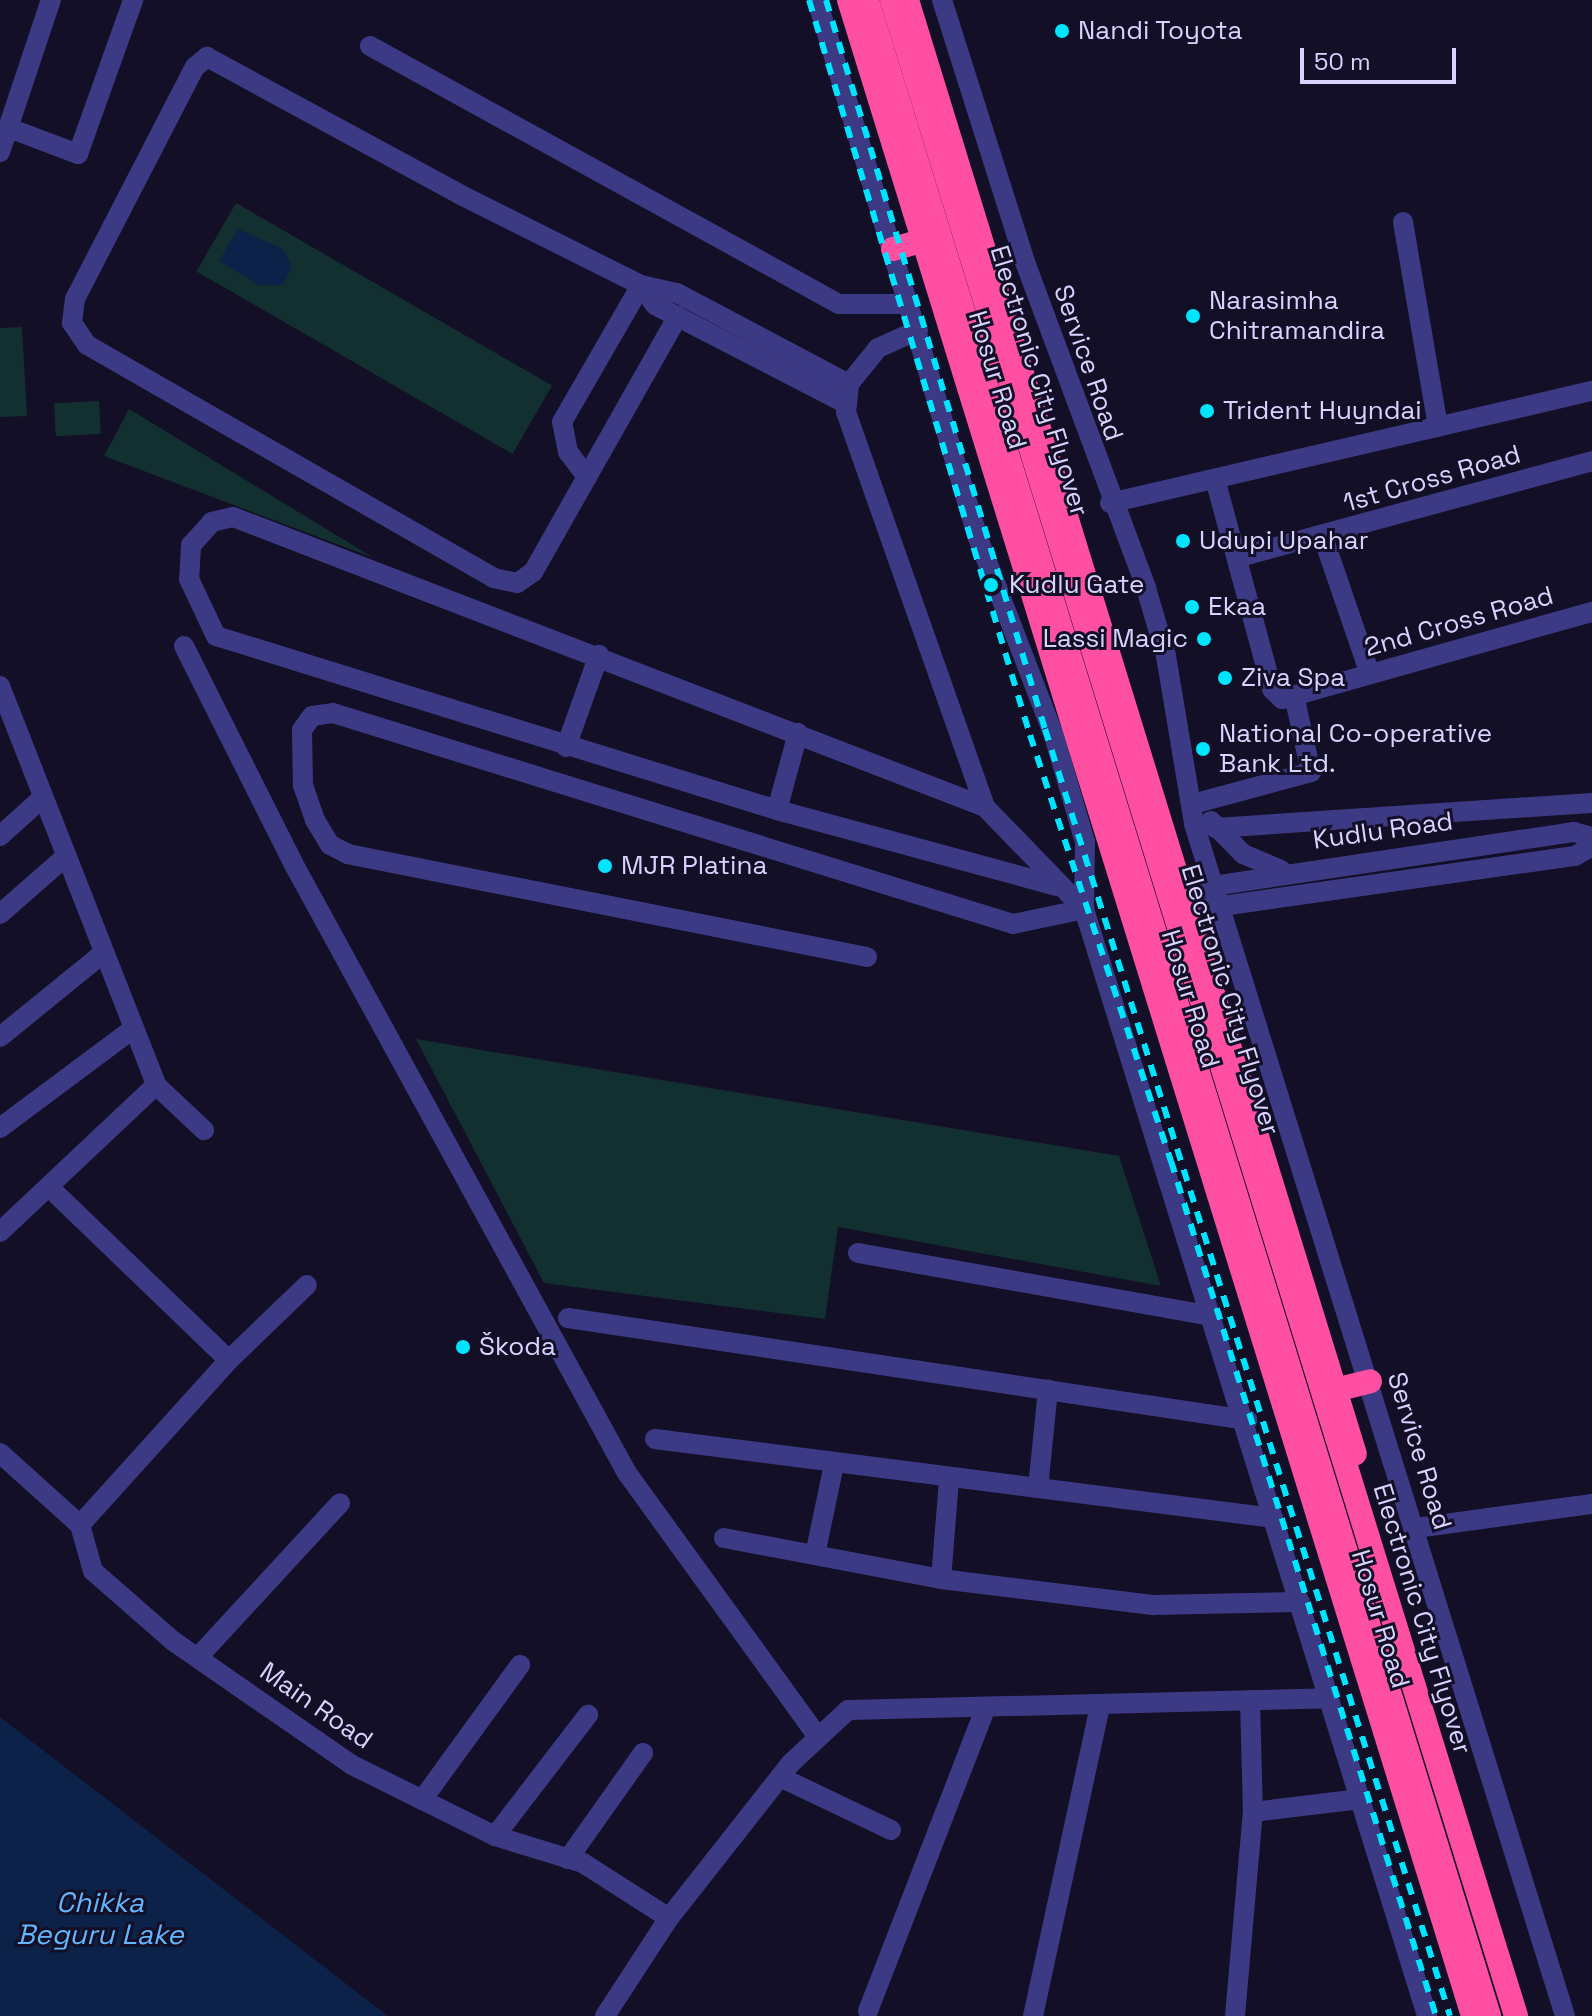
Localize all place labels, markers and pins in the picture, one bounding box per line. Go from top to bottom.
place label: Nandi Toyota [1078,15,1243,47]
marker: Nandi Toyota [1053,22,1071,40]
place label: Narasimha Chitramandira [1209,285,1385,346]
marker: Narasimha Chitramandira [1184,307,1202,325]
place label: Trident Huyndai [1223,395,1422,427]
marker: Trident Huyndai [1198,402,1216,420]
place label: Udupi Upahar [1199,525,1368,557]
marker: Udupi Upahar [1174,532,1192,550]
place label: Kudlu Gate [1009,569,1144,601]
marker: Kudlu Gate [980,574,1002,596]
place label: Ekaa [1208,591,1266,623]
marker: Ekaa [1183,598,1201,616]
place label: Lassi Magic [1043,623,1188,655]
marker: Lassi Magic [1195,630,1213,648]
place label: Ziva Spa [1241,662,1345,694]
marker: Ziva Spa [1216,669,1234,687]
place label: National Co-operative Bank Ltd. [1219,718,1492,780]
marker: National Co-operative Bank Ltd. [1194,740,1212,758]
place label: MJR Platina [621,850,767,882]
marker: MJR Platina [596,857,614,875]
place label: Škoda [479,1331,556,1363]
marker: Škoda [454,1338,472,1356]

